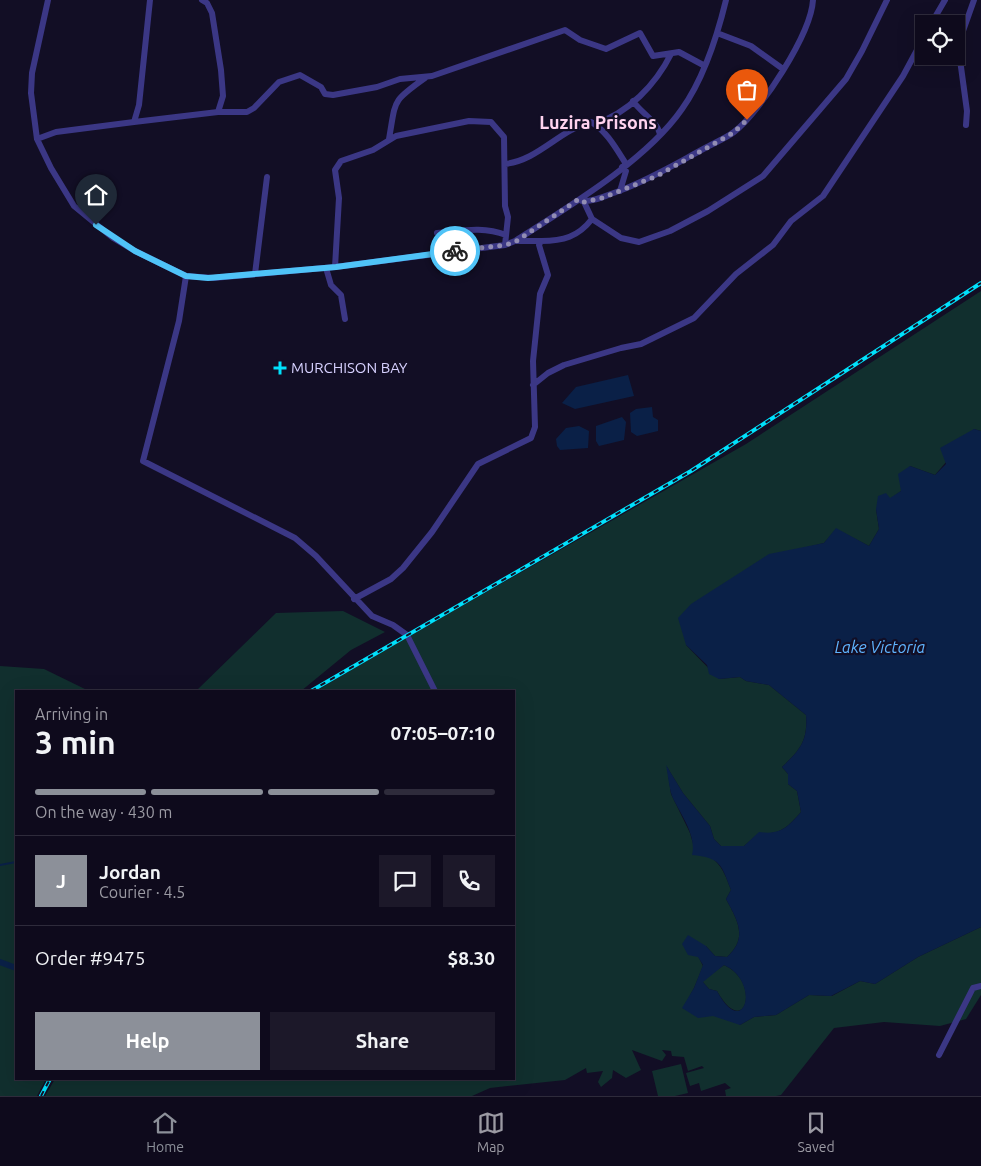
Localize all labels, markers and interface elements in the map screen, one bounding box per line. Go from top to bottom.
map controls [915,15,965,65]
button: locate [915,15,965,65]
pin [726,69,768,120]
icon: bag [733,76,761,104]
district label: Luzira Prisons [539,112,657,132]
pin [75,174,117,225]
icon: home [82,181,110,209]
courier [430,226,480,276]
icon: bike [441,237,469,265]
place label: MURCHISON BAY [291,359,408,376]
marker: MURCHISON BAY [273,361,287,375]
water label: Lake Victoria [835,638,926,656]
text: Arriving in [35,705,108,723]
text: 07:05–07:10 [390,722,495,744]
text: 3 min [35,724,116,760]
text: On the way · 430 m [35,803,172,821]
button: chat [379,855,431,907]
button: phone [443,855,495,907]
text: Jordan [99,861,161,883]
text: J [56,870,66,892]
text: Courier · 4.5 [99,883,185,901]
text: Order #9475 [35,947,145,969]
text: $8.30 [447,947,495,969]
button: Help [35,1012,260,1070]
button: Share [270,1012,495,1070]
tab: Home [146,1109,184,1155]
tab: Map [477,1109,505,1155]
tab: Saved [797,1109,835,1155]

